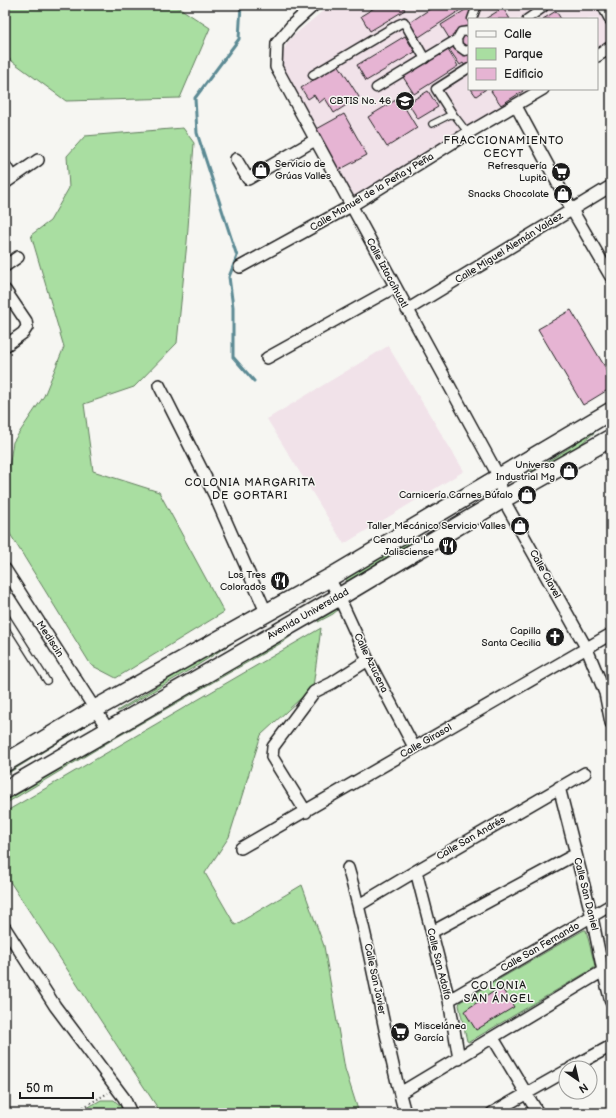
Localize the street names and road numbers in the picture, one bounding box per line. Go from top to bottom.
street label: Calle Manuel de la Peña y Peña [308,150,436,234]
street label: Calle Miguel Alemán Valdez [453,210,565,286]
street label: Calle Iztaccíhuatl [364,236,410,310]
street label: Calle Clavel [527,548,563,600]
street label: Avenida Universidad [265,586,351,642]
street label: Mediscin [34,619,66,660]
street label: Calle Azucena [351,631,391,695]
street label: Calle Girasol [398,721,454,761]
street label: Calle San Andrés [434,813,508,863]
street label: Calle San Daniel [571,856,601,932]
street label: Calle San Fernando [498,919,582,974]
street label: Calle San Adolfo [424,927,454,1001]
street label: Calle San Javier [362,942,388,1016]

